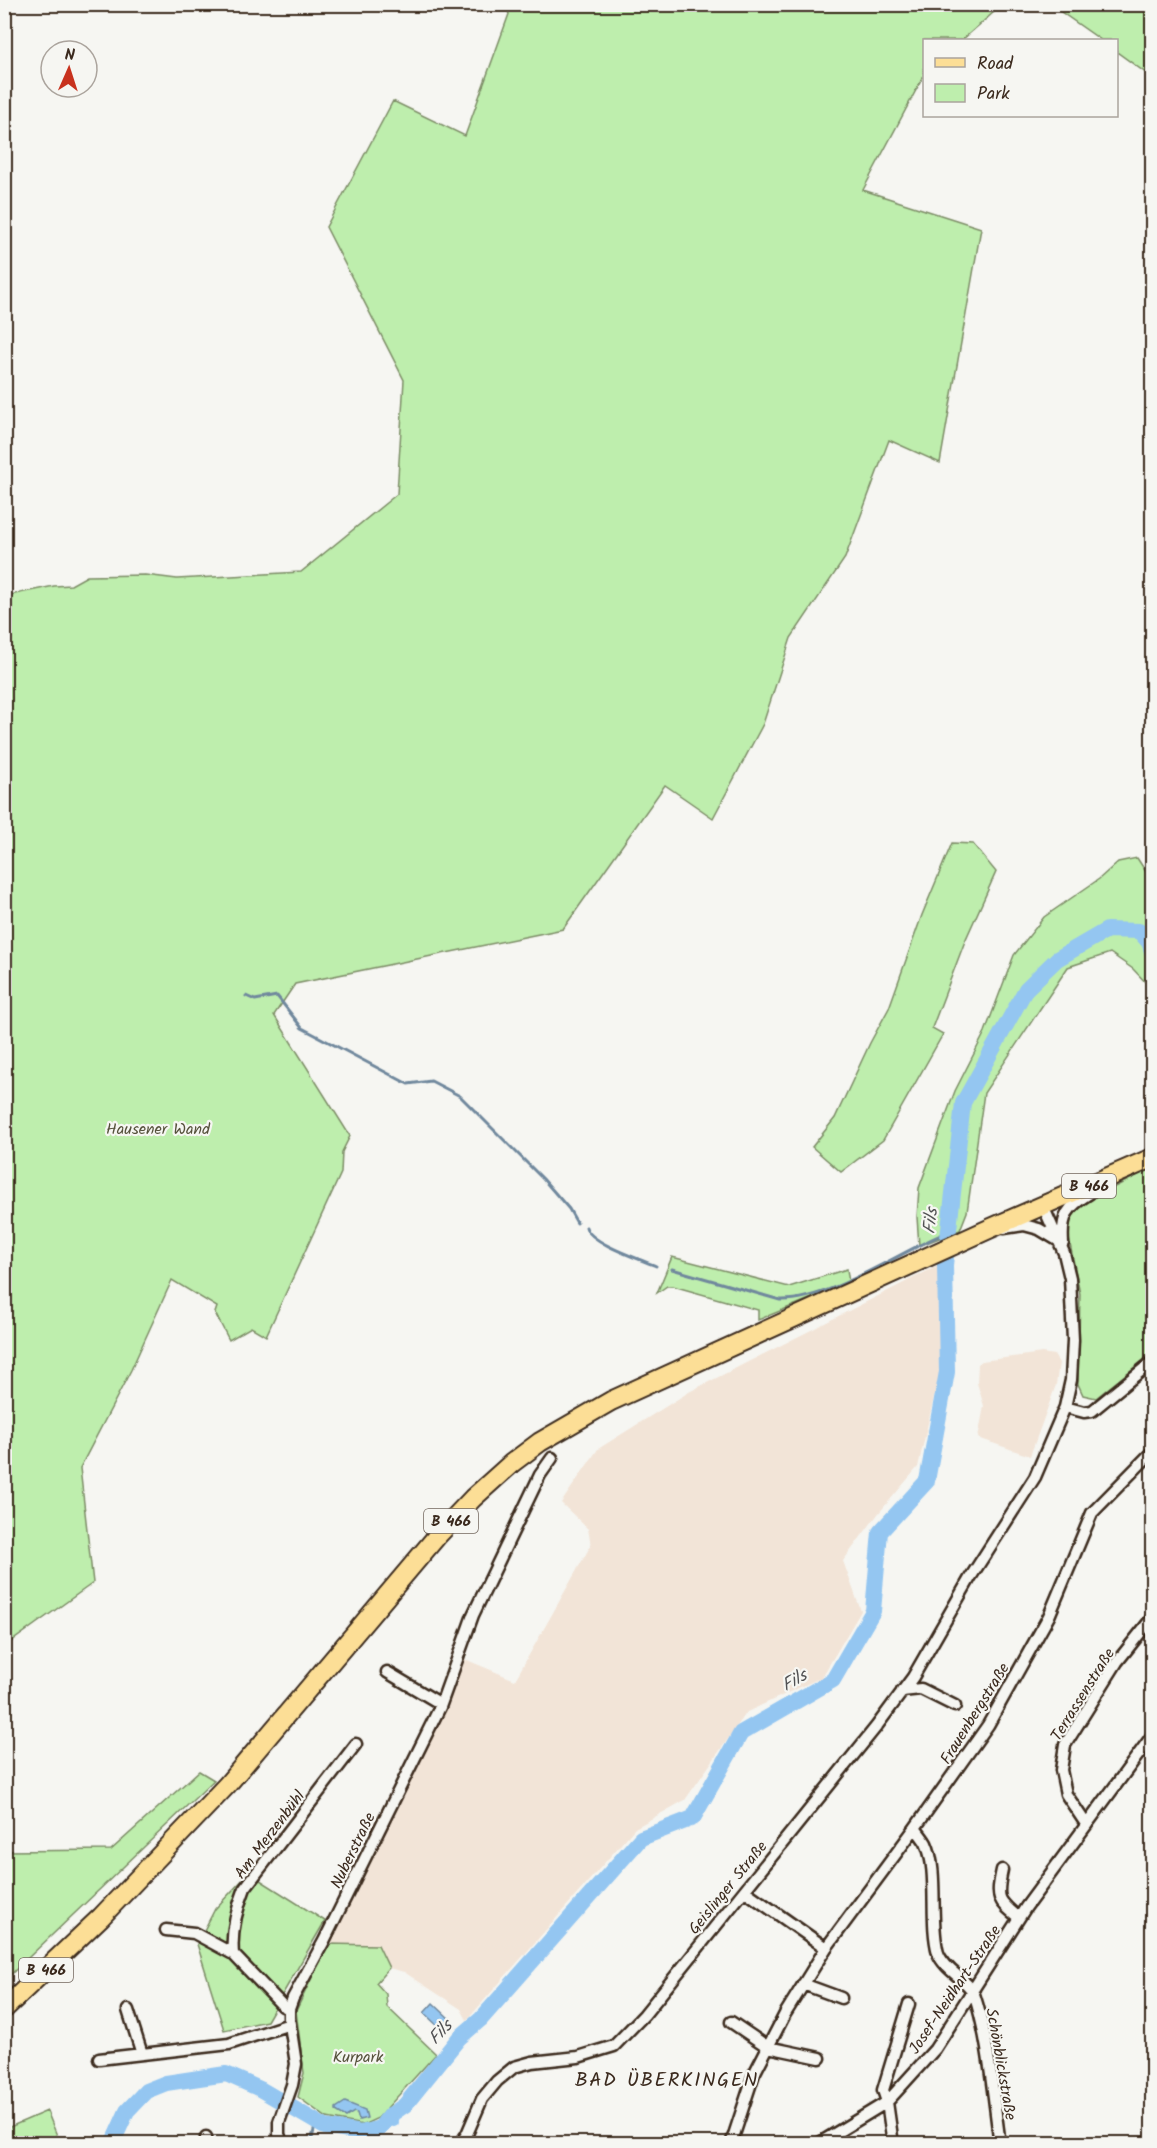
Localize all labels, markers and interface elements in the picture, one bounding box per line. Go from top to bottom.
north arrow [39,39,99,99]
legend [923,39,1118,117]
text: N [64,43,75,68]
text: Road [977,50,1014,79]
text: Park [977,80,1010,109]
park label: Hausener Wand [106,1117,211,1142]
road number: B 466 [1062,1174,1116,1198]
water label: Fils [916,1204,948,1236]
road number: B 466 [424,1509,478,1533]
street label: Terrassenstraße [1045,1643,1122,1746]
street label: Frauenbergstraße [934,1658,1016,1769]
water label: Fils [776,1661,815,1700]
street label: Am Merzenbühl [229,1785,312,1884]
street label: Nuberstraße [324,1808,383,1893]
street label: Geislinger Straße [682,1836,774,1940]
street label: Josef-Neidhart-Straße [903,1920,1008,2059]
road number: B 466 [19,1958,73,1982]
street label: Schönblickstraße [978,2006,1023,2122]
water label: Fils [422,2012,462,2052]
park label: Kurpark [333,2045,384,2070]
district label: BAD ÜBERKINGEN [575,2065,759,2097]

